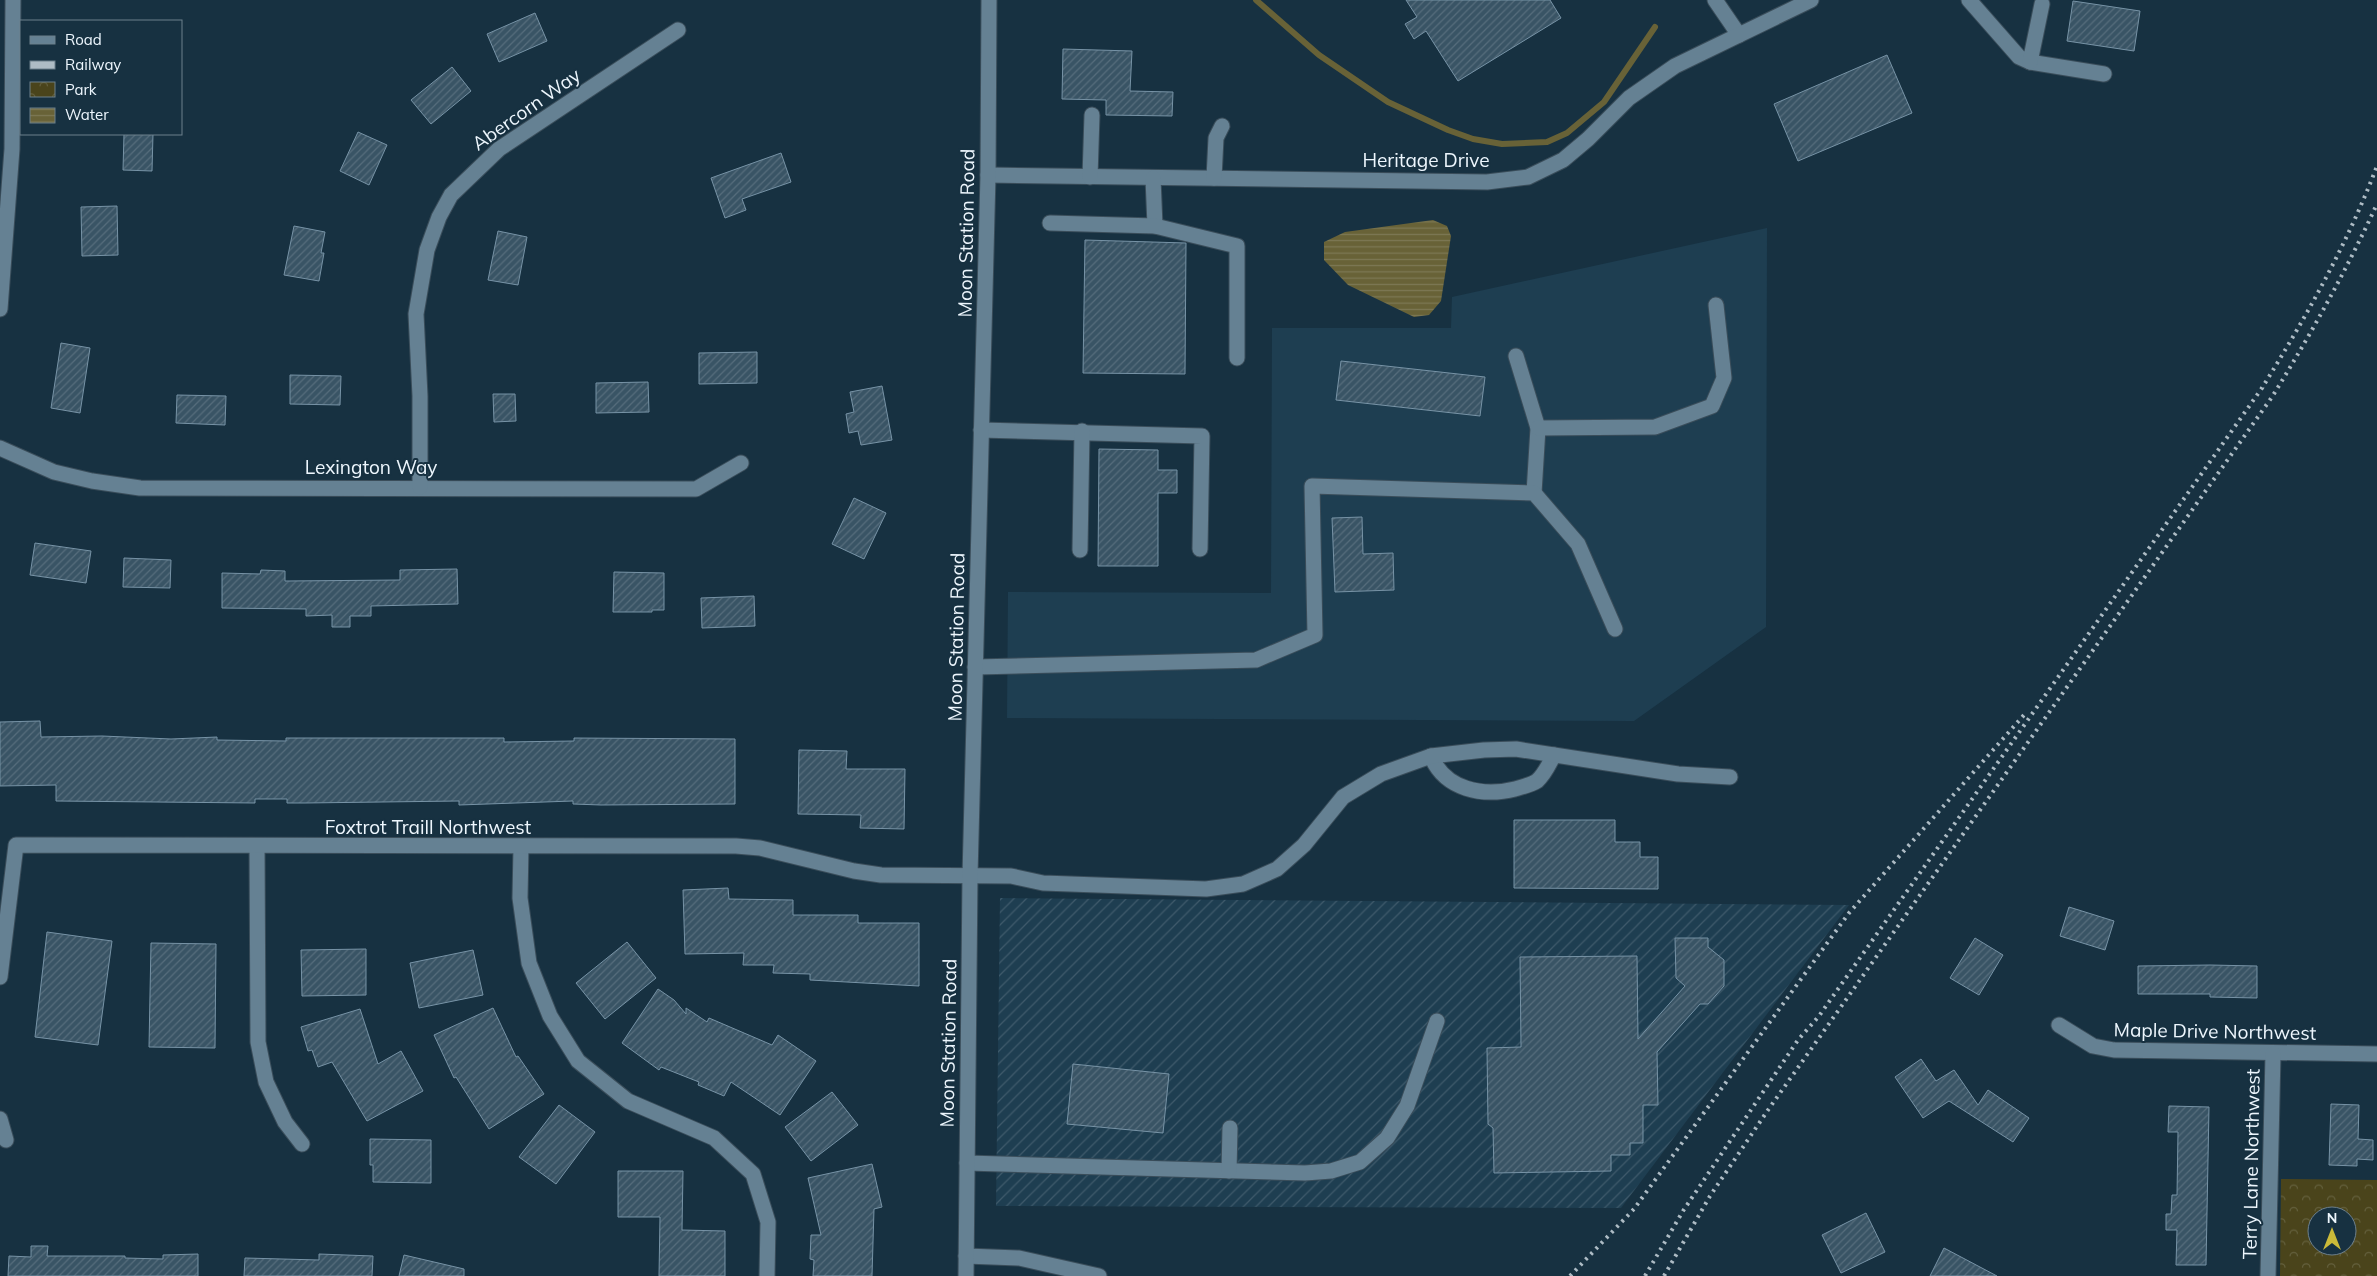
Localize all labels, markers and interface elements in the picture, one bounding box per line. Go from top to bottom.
legend [20,20,182,135]
text: Road [65,30,102,49]
text: Railway [65,55,121,74]
street label: Abercorn Way [467,63,585,155]
text: Park [65,80,97,99]
text: Water [65,105,109,124]
street label: Moon Station Road [953,148,979,318]
street label: Heritage Drive [1362,148,1490,172]
street label: Lexington Way [305,455,437,479]
street label: Moon Station Road [943,552,969,722]
street label: Foxtrot Traill Northwest [325,815,532,839]
street label: Moon Station Road [935,958,961,1128]
street label: Maple Drive Northwest [2114,1017,2317,1045]
street label: Terry Lane Northwest [2237,1068,2265,1260]
north arrow [2307,1206,2357,1256]
text: N [2327,1209,2337,1227]

